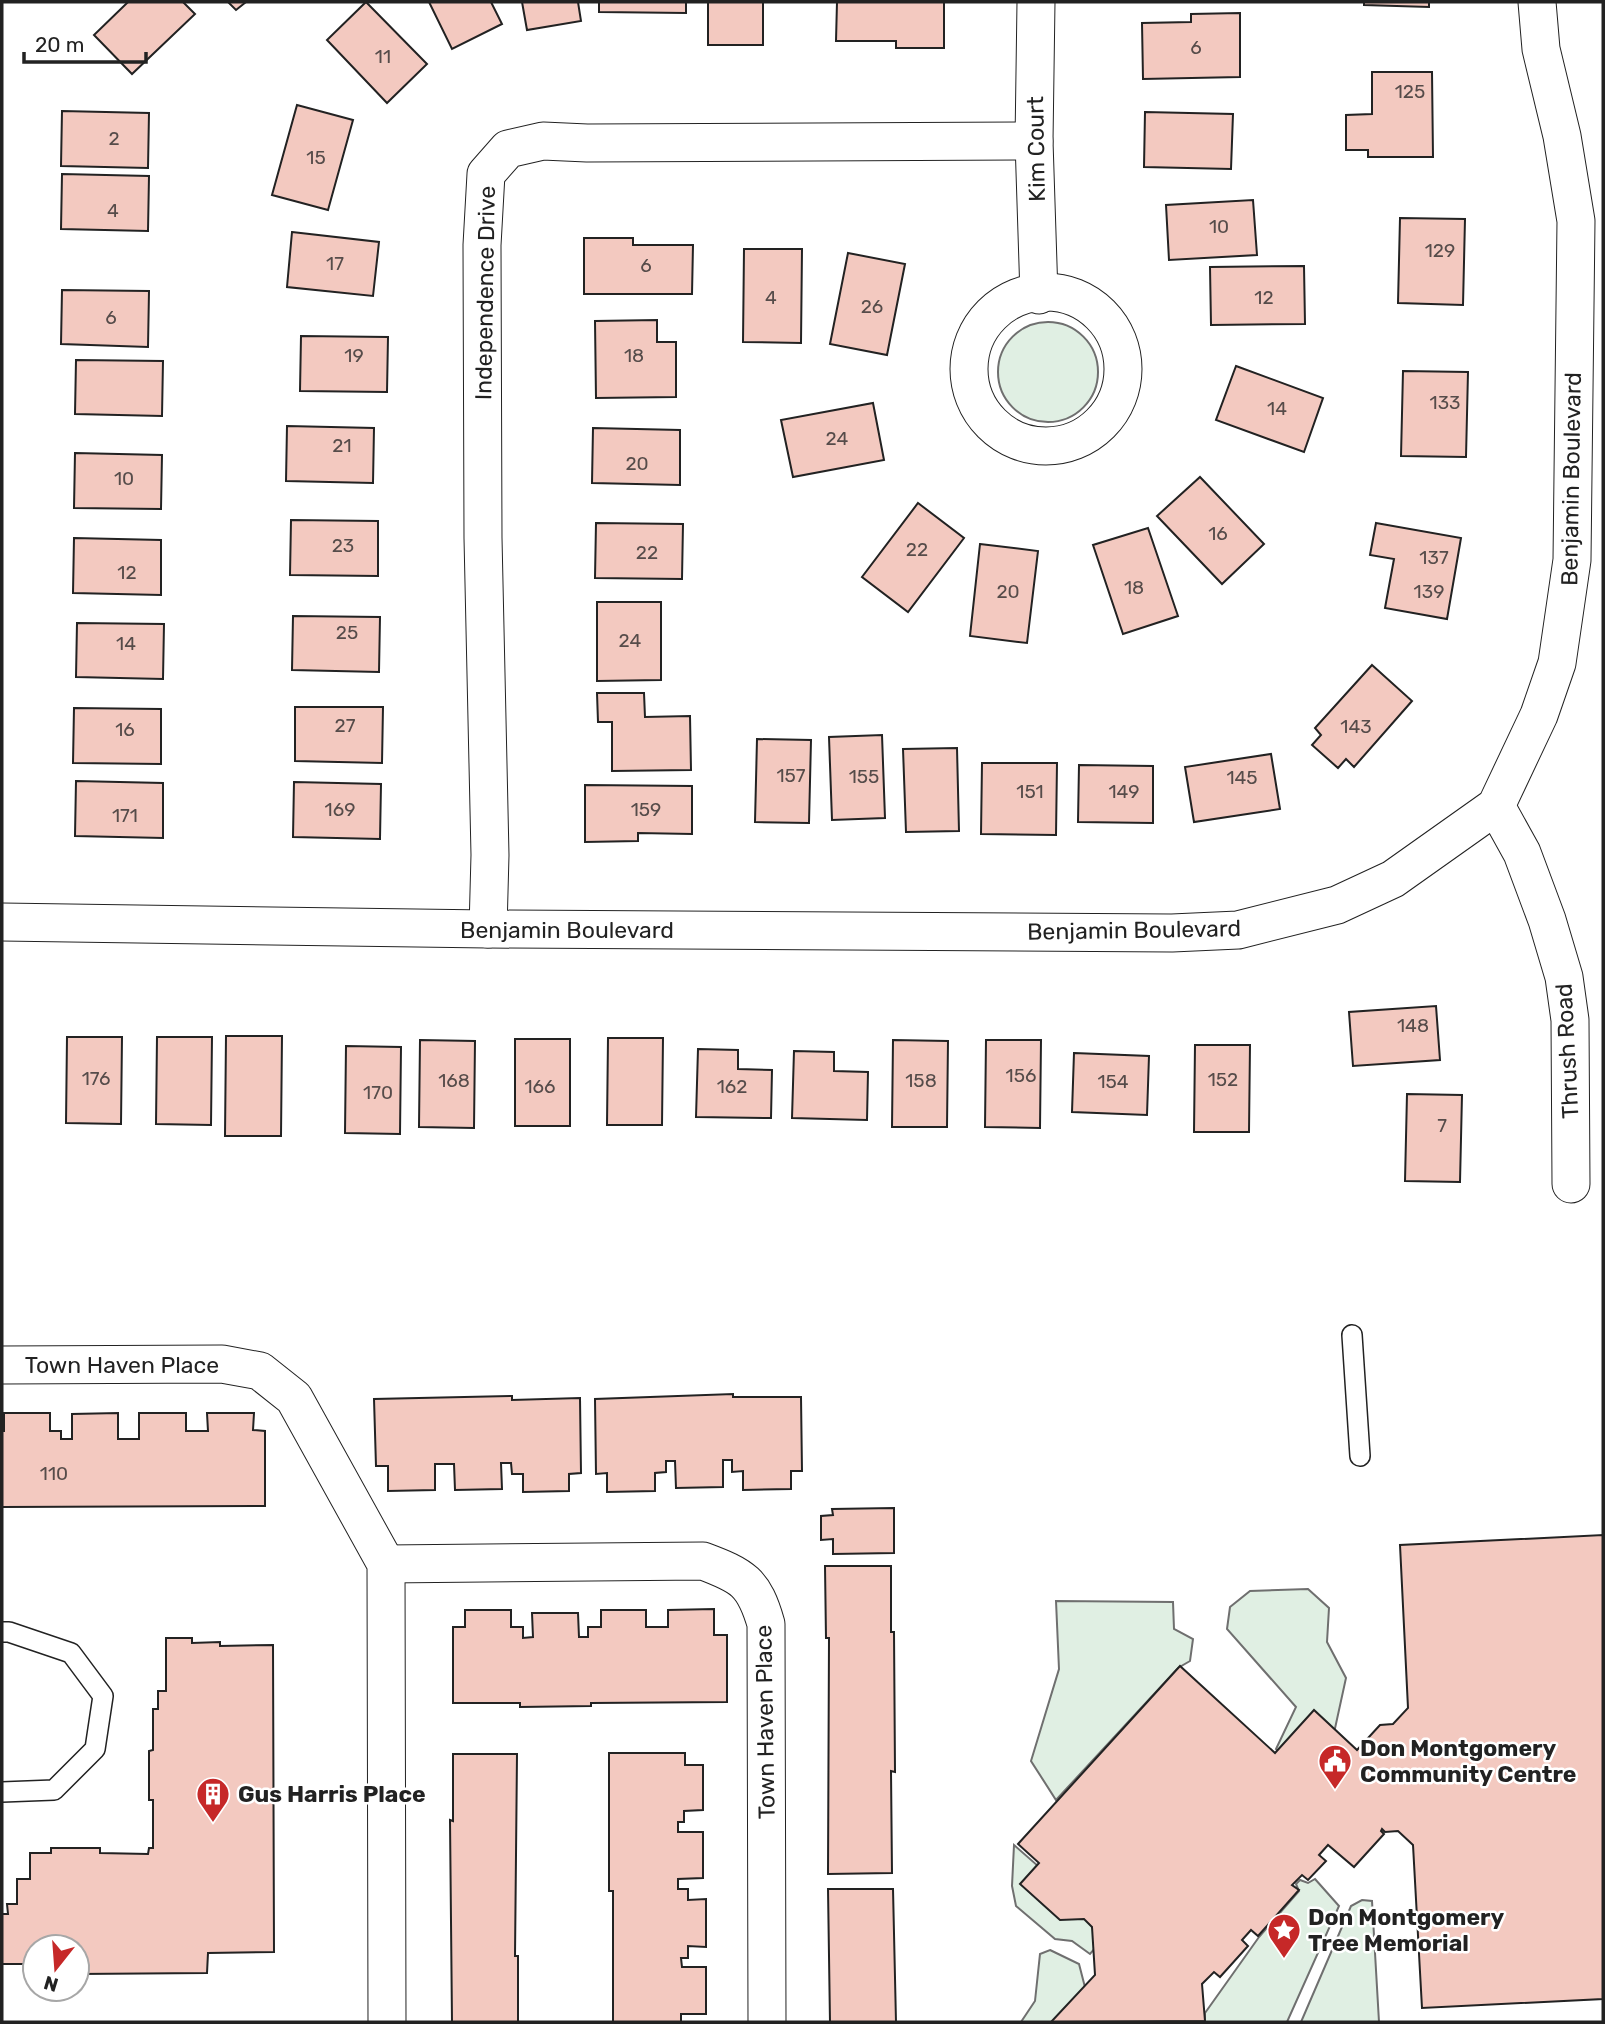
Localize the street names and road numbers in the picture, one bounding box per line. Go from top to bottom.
street label: Kim Court [1021,96,1051,202]
street label: Independence Drive [469,186,501,400]
street label: Benjamin Boulevard [1555,372,1587,586]
street label: Benjamin Boulevard [1027,914,1241,946]
street label: Benjamin Boulevard [460,916,674,944]
street label: Thrush Road [1549,983,1585,1119]
street label: Town Haven Place [25,1351,219,1379]
street label: Town Haven Place [749,1625,781,1819]

